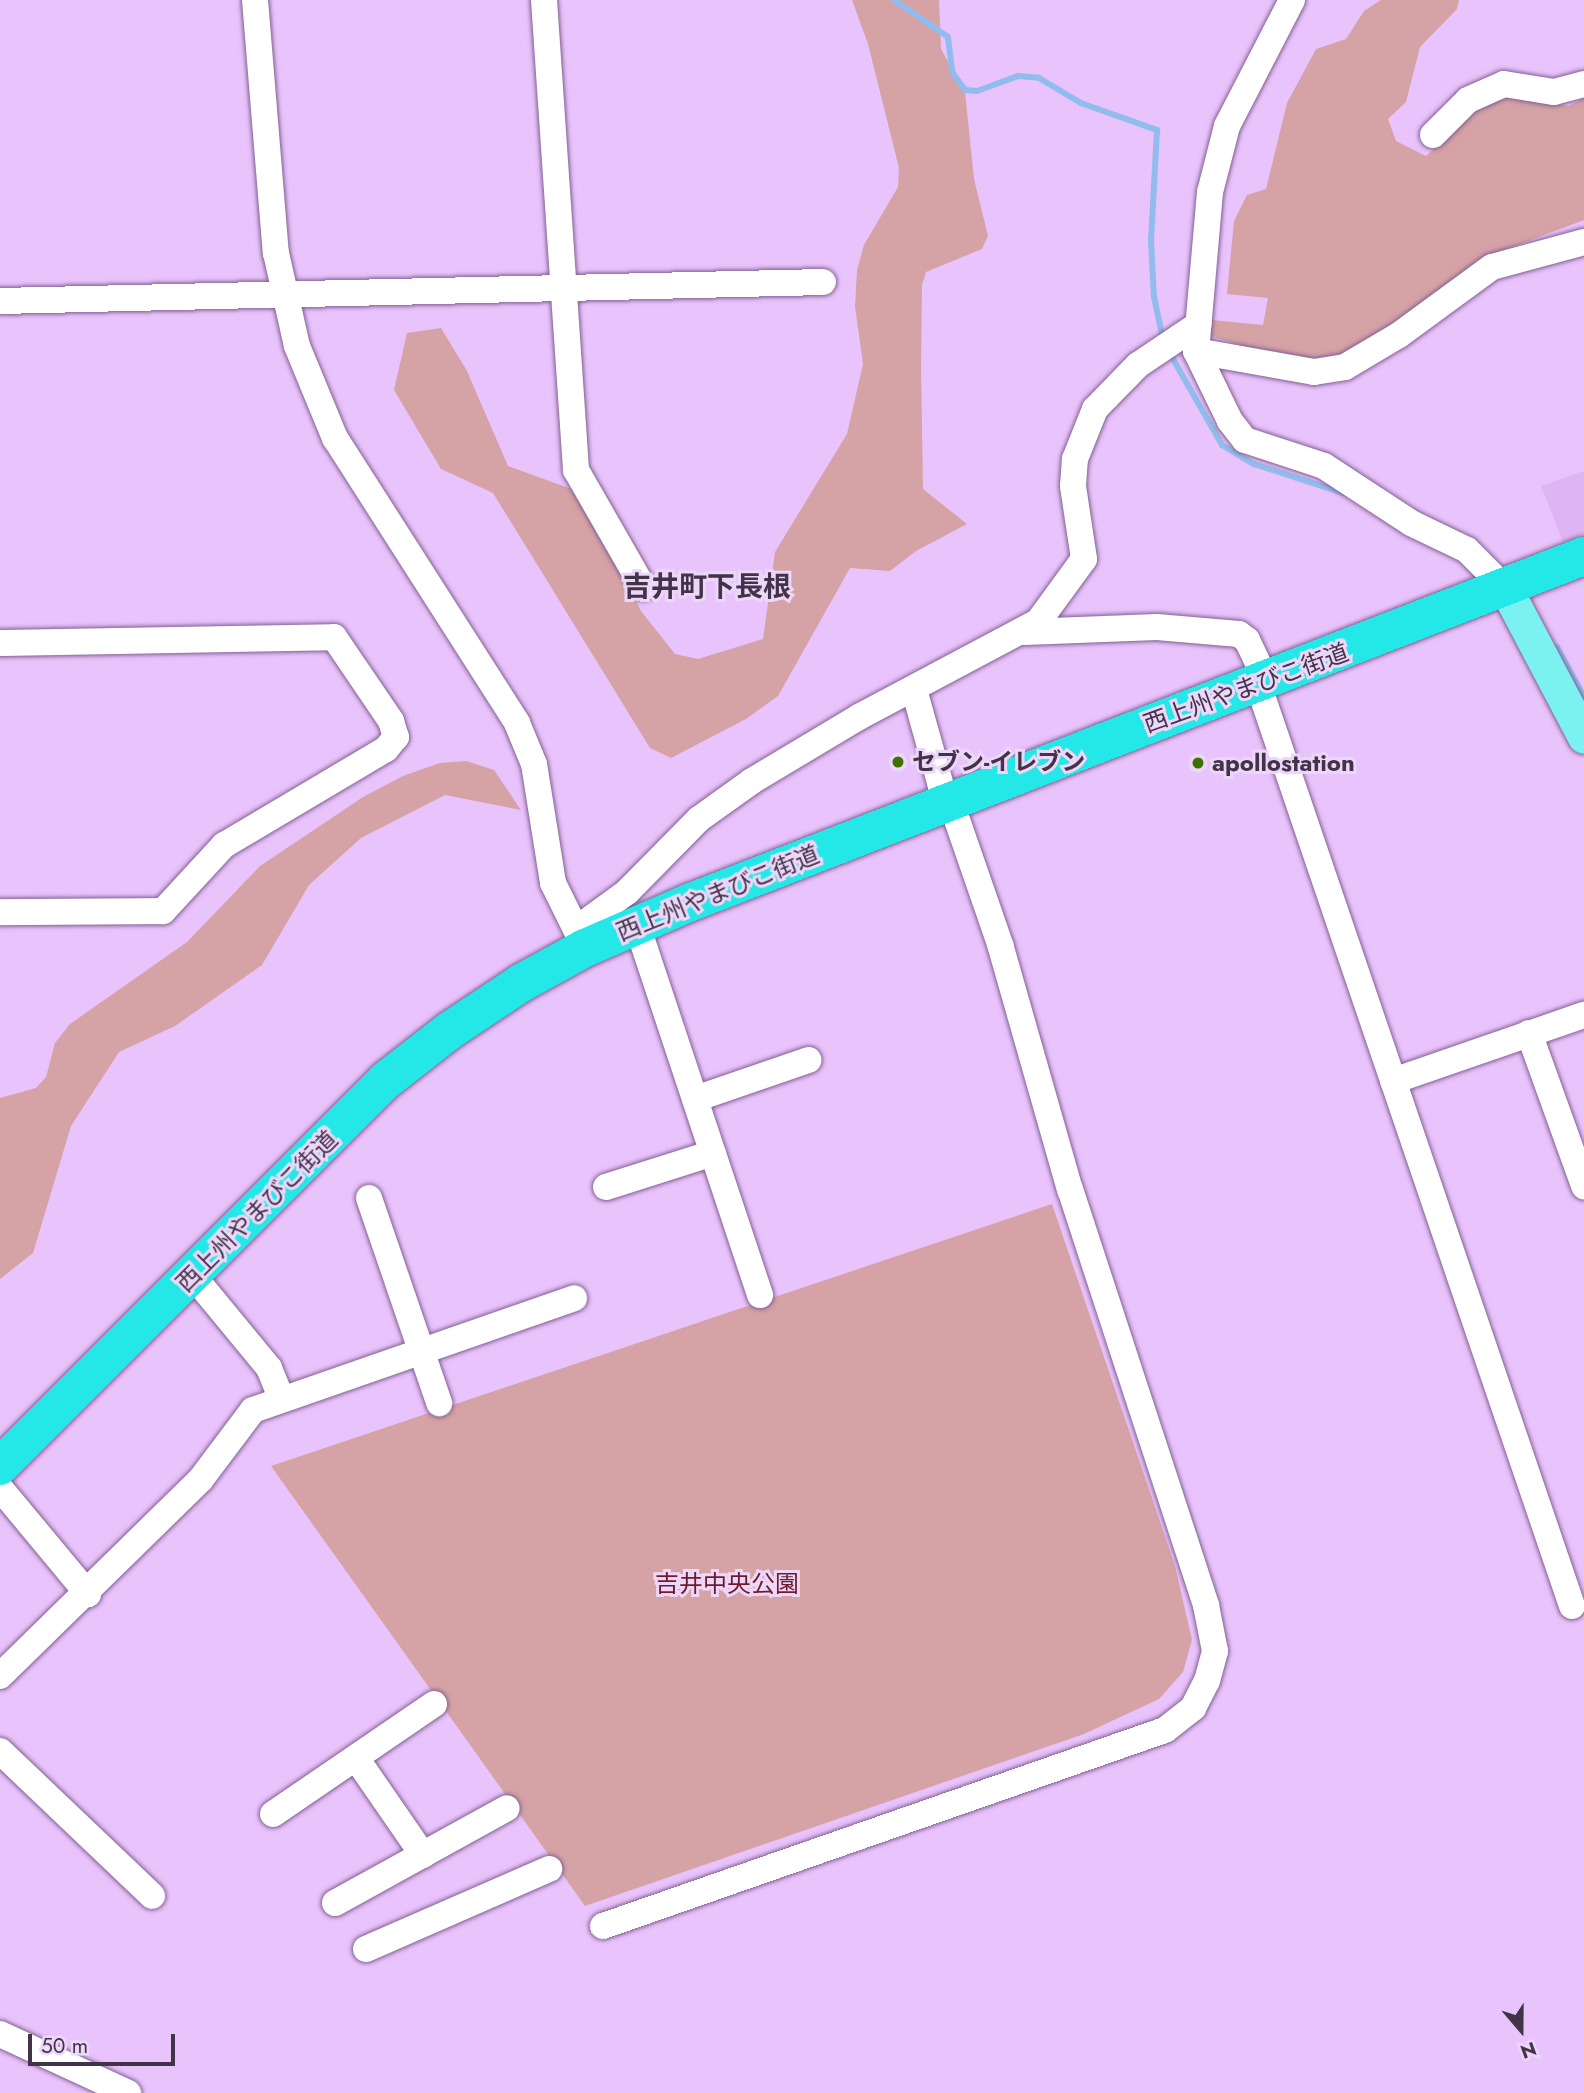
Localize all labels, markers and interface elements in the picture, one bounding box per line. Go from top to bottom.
district label: 吉井町下長根 [623,570,791,604]
street label: 西上州やまびこ街道 [1140,638,1352,738]
place label: セブン-イレブン [912,748,1085,776]
place label: apollostation [1212,749,1355,777]
marker: セブン-イレブン [890,754,906,770]
marker: apollostation [1190,755,1206,771]
street label: 西上州やまびこ街道 [612,839,824,947]
street label: 西上州やまびこ街道 [170,1124,344,1298]
park label: 吉井中央公園 [655,1570,799,1598]
north arrow [1486,1995,1556,2065]
scale bar [32,2020,178,2064]
text: 50 m [41,2031,88,2061]
text: N [1517,2035,1540,2065]

